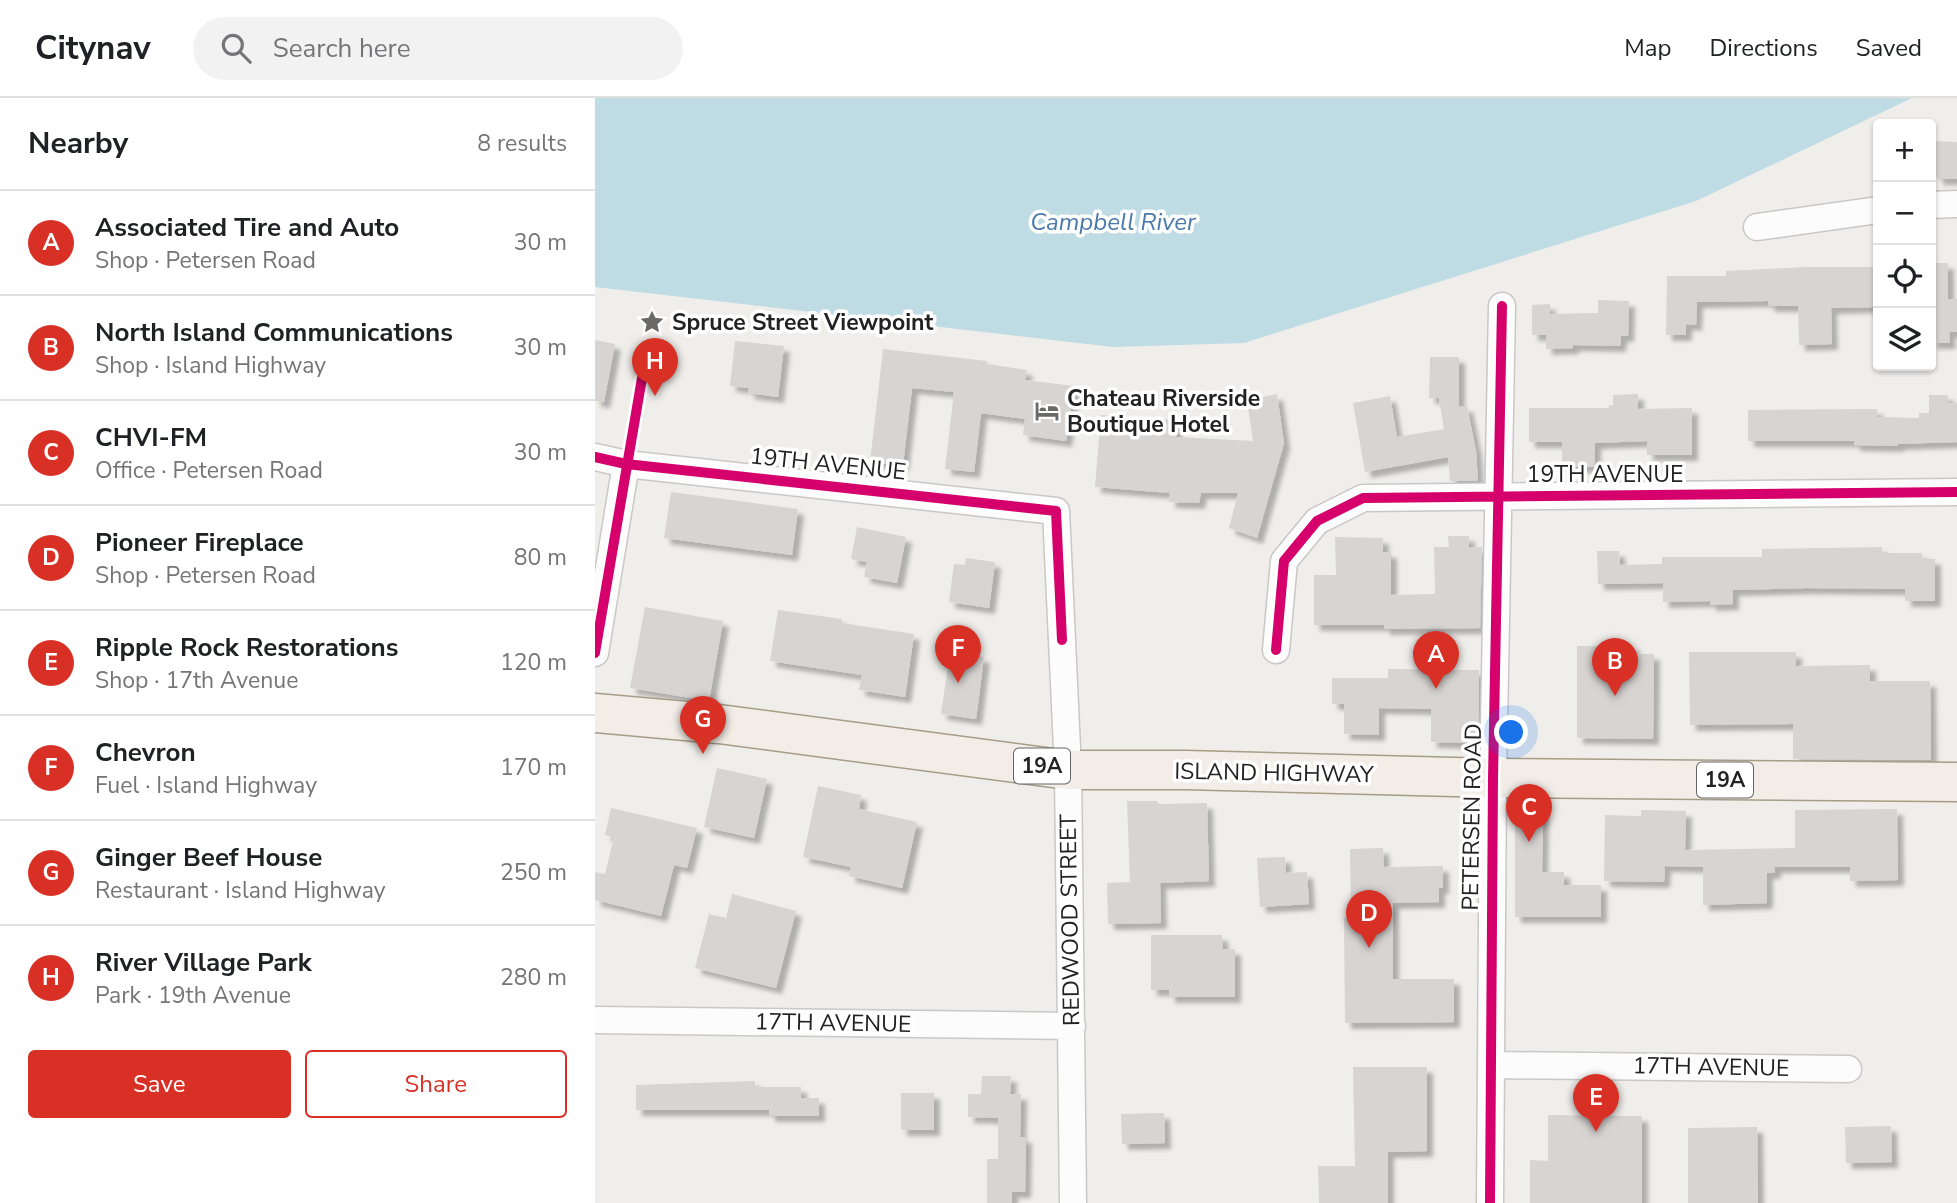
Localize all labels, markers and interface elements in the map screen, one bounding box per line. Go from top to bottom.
search box [193,17,683,80]
text: Citynav [35,26,151,71]
icon: search [217,29,255,67]
text: Search here [273,31,411,66]
text: Map [1624,32,1671,64]
text: Directions [1709,32,1818,64]
text: Saved [1856,32,1922,64]
map controls [1873,119,1936,371]
button: + [1873,119,1936,182]
text: Nearby [28,123,128,164]
text: 8 results [477,128,567,159]
button: − [1873,182,1936,245]
water label: Campbell River [1030,206,1197,238]
text: Associated Tire and Auto [95,210,399,245]
text: A [42,227,60,258]
text: 30 m [514,227,567,258]
text: Shop · Petersen Road [95,245,316,276]
button: locate [1873,245,1936,308]
place label: Spruce Street Viewpoint [672,307,933,338]
place icon: Spruce Street Viewpoint [638,308,666,336]
button: layers [1873,308,1936,371]
text: North Island Communications [95,315,453,350]
text: B [43,332,59,363]
text: 30 m [514,332,567,363]
pin: H [632,338,678,396]
text: Shop · Island Highway [95,350,326,381]
place label: Chateau Riverside Boutique Hotel [1067,383,1260,440]
hotel icon: Chateau Riverside Boutique Hotel [1033,397,1061,425]
text: CHVI-FM [95,420,207,455]
text: C [43,437,59,468]
text: 30 m [514,437,567,468]
street label: 19TH AVENUE [748,440,908,488]
text: Office · Petersen Road [95,455,323,486]
street label: 19TH AVENUE [1527,459,1683,490]
text: Pioneer Fireplace [95,525,304,560]
text: D [42,542,60,573]
text: 80 m [514,542,567,573]
text: Shop · Petersen Road [95,560,316,591]
pin: F [935,625,981,683]
text: Ripple Rock Restorations [95,630,398,665]
pin: A [1413,631,1459,689]
pin: B [1592,638,1638,696]
text: E [44,647,58,678]
text: 120 m [500,647,567,678]
text: Shop · 17th Avenue [95,665,298,696]
pin: G [680,696,726,754]
your location [1494,715,1528,749]
street label: PETERSEN ROAD [1455,723,1489,911]
text: Chevron [95,735,196,770]
road number: 19A [1014,748,1070,784]
text: F [45,752,57,783]
text: 170 m [500,752,567,783]
street label: ISLAND HIGHWAY [1174,756,1374,790]
road number: 19A [1697,762,1753,798]
text: Fuel · Island Highway [95,770,317,801]
pin: C [1506,784,1552,842]
street label: REDWOOD STREET [1053,814,1087,1026]
text: Ginger Beef House [95,840,322,875]
text: G [43,857,59,888]
text: 250 m [500,857,567,888]
text: Restaurant · Island Highway [95,875,386,906]
pin: D [1346,890,1392,948]
text: River Village Park [95,945,312,980]
text: H [42,962,60,993]
text: 280 m [500,962,567,993]
text: Park · 19th Avenue [95,980,291,1011]
street label: 17TH AVENUE [754,1006,912,1040]
button: Save [28,1050,291,1118]
button: Share [305,1050,567,1118]
street label: 17TH AVENUE [1632,1050,1790,1084]
pin: E [1573,1074,1619,1132]

